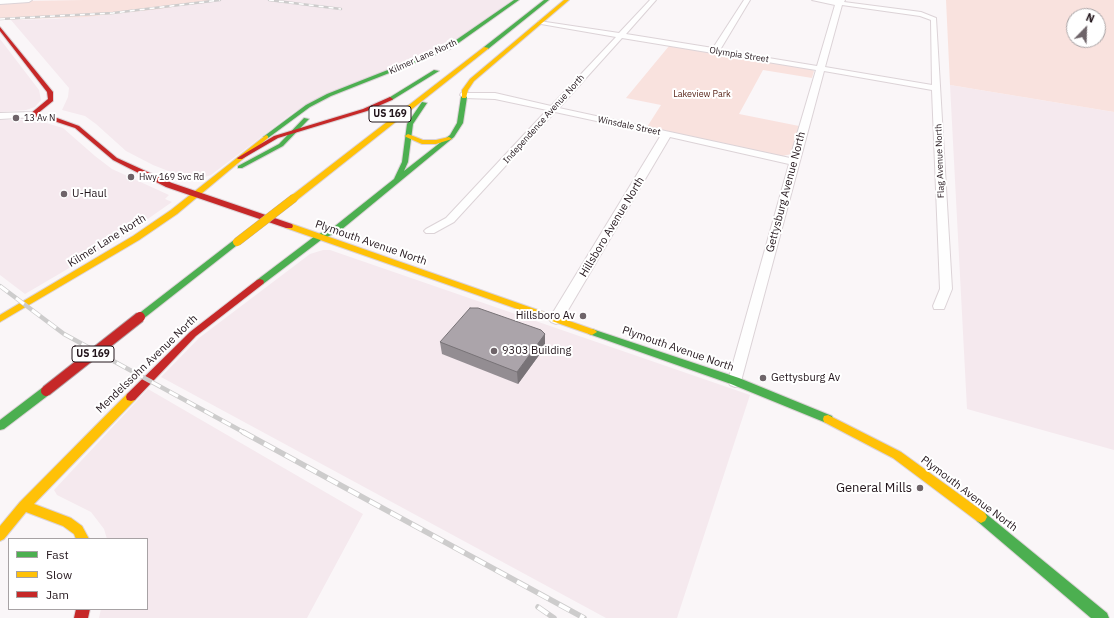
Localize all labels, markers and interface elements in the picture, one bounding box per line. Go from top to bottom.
north arrow [1066,8,1106,48]
text: N [1084,10,1097,26]
street label: Kilmer Lane North [387,37,459,77]
street label: Olympia Street [708,45,770,65]
street label: Independence Avenue North [501,72,587,166]
park label: Lakeview Park [673,89,731,99]
road number: US 169 [369,106,411,122]
marker: 13 Av N [11,113,21,123]
place label: 13 Av N [24,113,55,123]
street label: Winsdale Street [597,114,661,138]
street label: Flag Avenue North [933,124,947,198]
street label: Gettysburg Avenue North [764,130,808,254]
marker: Hwy 169 Svc Rd [126,172,136,182]
place label: Hwy 169 Svc Rd [139,172,204,182]
street label: Hillsboro Avenue North [577,175,647,279]
place label: U-Haul [72,187,107,201]
marker: U-Haul [59,189,69,199]
street label: Kilmer Lane North [66,212,148,270]
street label: Plymouth Avenue North [313,218,429,268]
place label: Hillsboro Av [516,309,575,323]
marker: Hillsboro Av [578,311,588,321]
street label: Mendelssohn Avenue North [94,312,200,416]
street label: Plymouth Avenue North [620,324,736,374]
place label: 9303 Building [502,344,571,358]
road number: US 169 [72,346,114,362]
marker: 9303 Building [489,346,499,356]
place label: Gettysburg Av [771,371,840,385]
marker: Gettysburg Av [758,373,768,383]
street label: Plymouth Avenue North [918,453,1020,535]
place label: General Mills [836,480,912,496]
marker: General Mills [915,483,925,493]
legend [8,538,148,610]
text: Fast [46,547,69,562]
text: Slow [46,567,72,582]
text: Jam [46,587,69,602]

